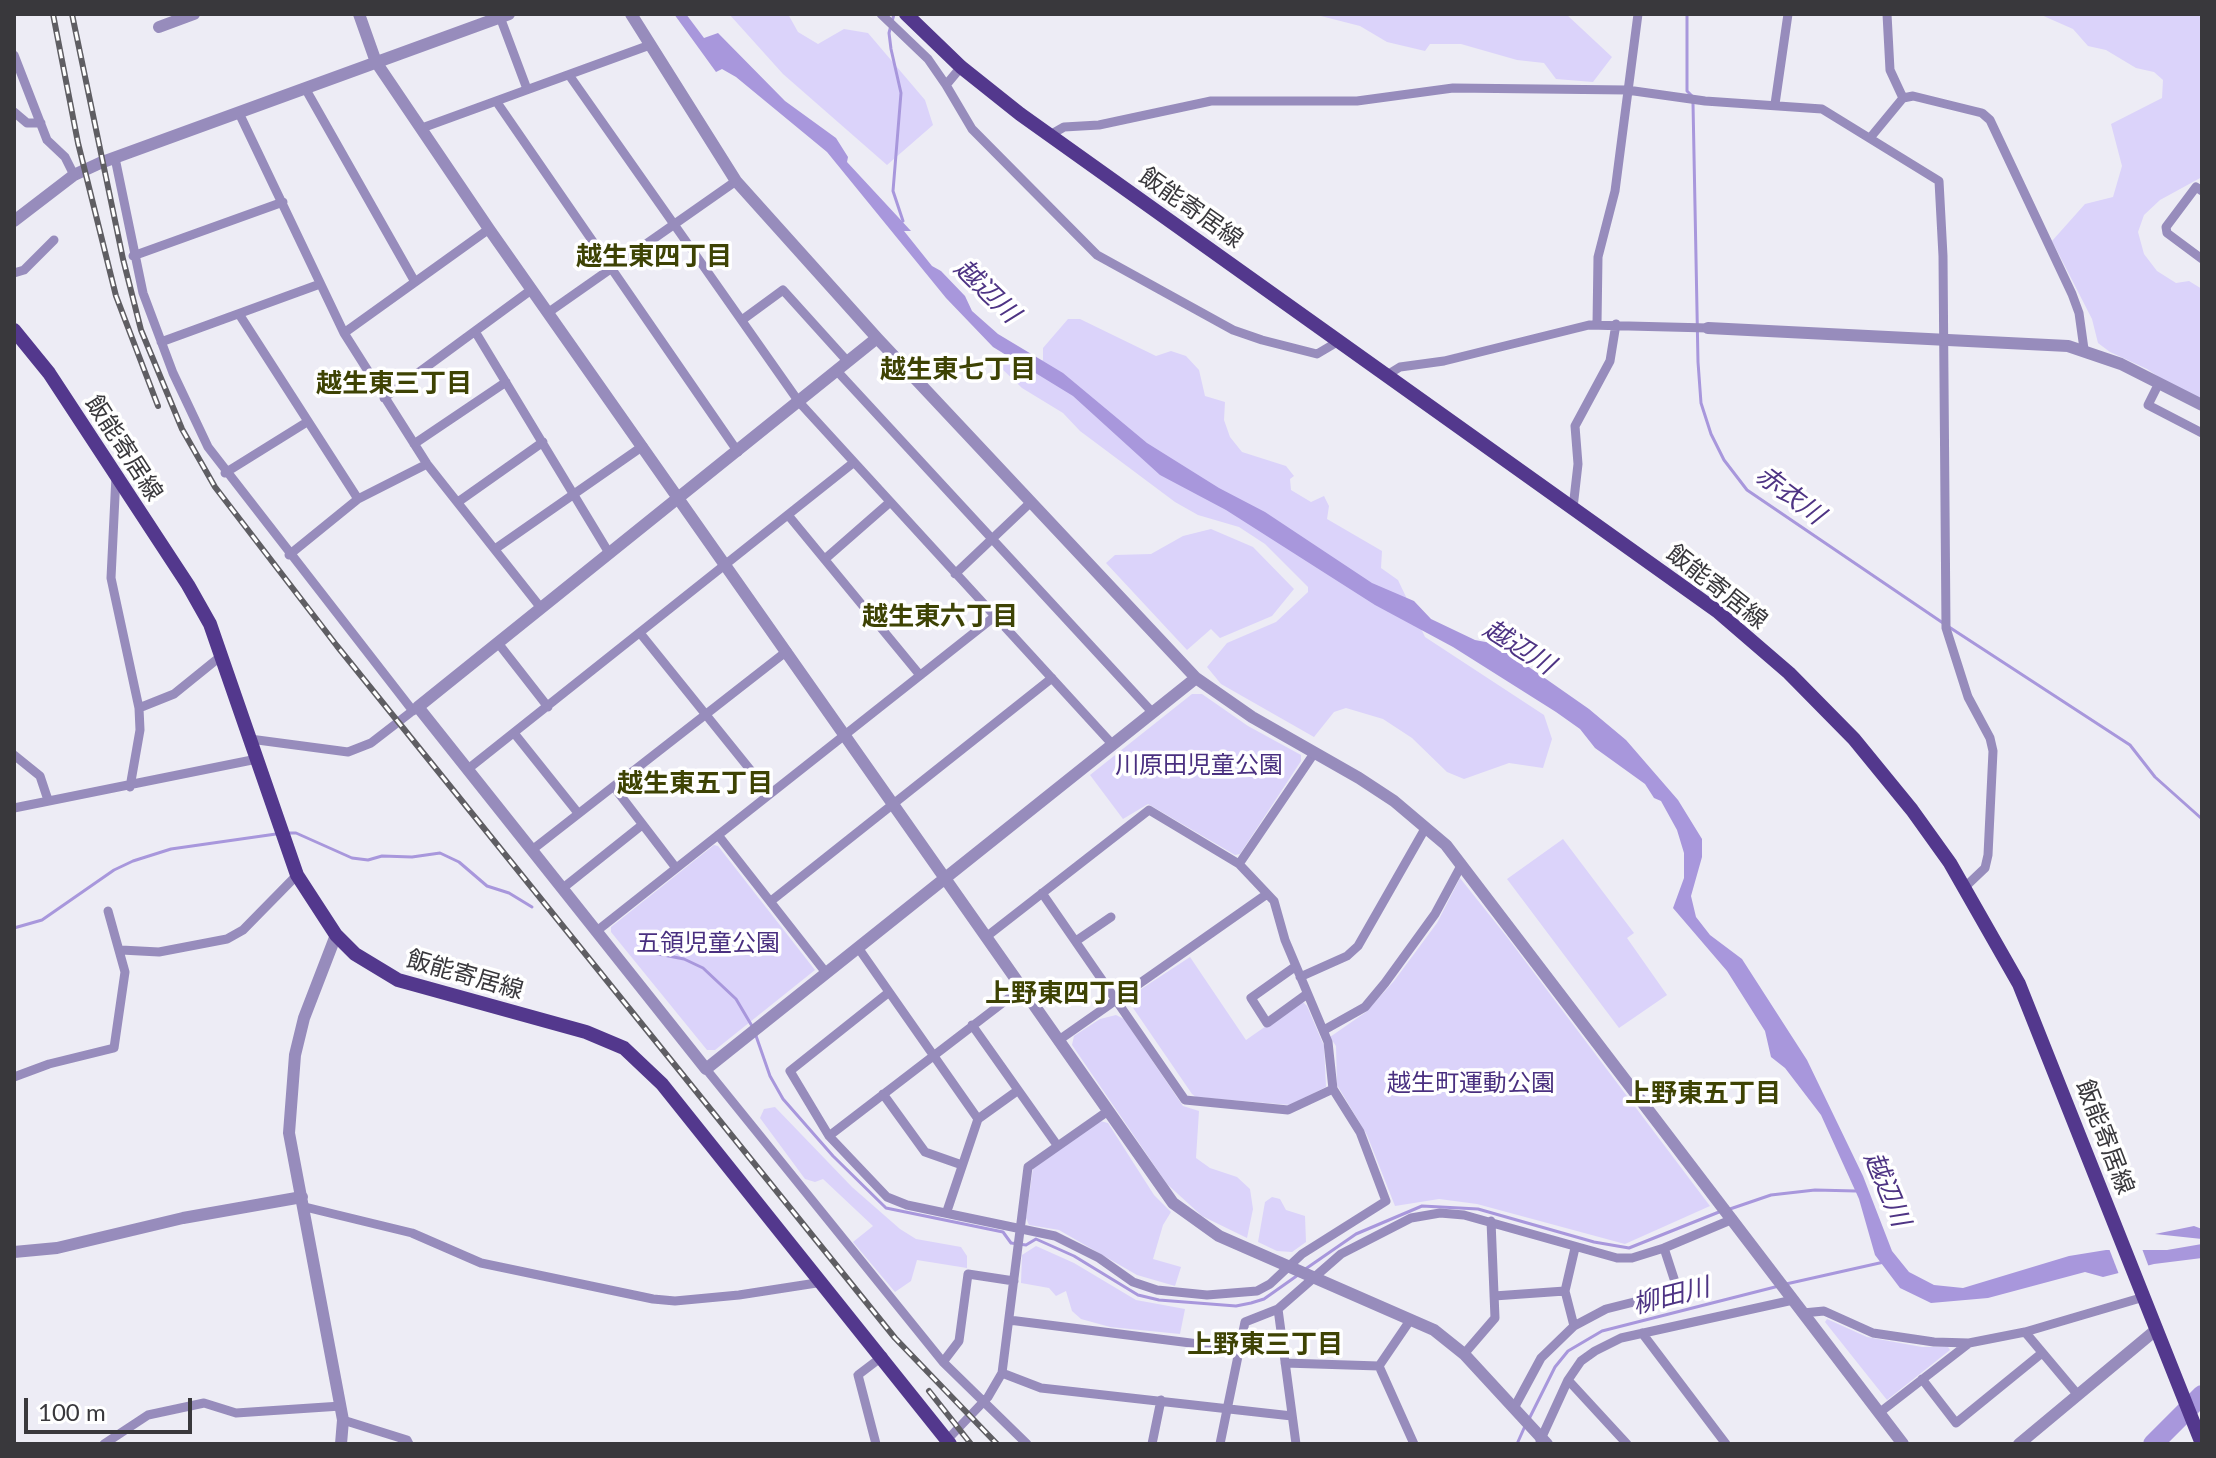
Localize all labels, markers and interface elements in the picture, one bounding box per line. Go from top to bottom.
street label: 飯能寄居線 [1134,162,1248,254]
district label: 越生東四丁目 [576,241,732,273]
water label: 越辺川 [948,253,1026,329]
district label: 越生東七丁目 [880,354,1036,386]
district label: 越生東三丁目 [316,368,472,400]
street label: 飯能寄居線 [79,390,169,506]
water label: 赤衣川 [1749,459,1831,531]
street label: 飯能寄居線 [1661,539,1773,635]
district label: 越生東六丁目 [862,601,1018,633]
water label: 越辺川 [1478,613,1560,681]
park label: 川原田児童公園 [1115,751,1283,779]
district label: 越生東五丁目 [617,768,773,800]
park label: 五領児童公園 [636,929,780,957]
street label: 飯能寄居線 [403,945,527,1005]
district label: 上野東四丁目 [985,978,1141,1010]
park label: 越生町運動公園 [1387,1069,1555,1097]
street label: 飯能寄居線 [2070,1076,2140,1198]
district label: 上野東五丁目 [1625,1078,1781,1110]
water label: 越辺川 [1857,1147,1917,1231]
water label: 柳田川 [1629,1271,1713,1321]
district label: 上野東三丁目 [1187,1329,1343,1361]
scale bar [28,1382,196,1432]
text: 100 m [38,1397,106,1426]

